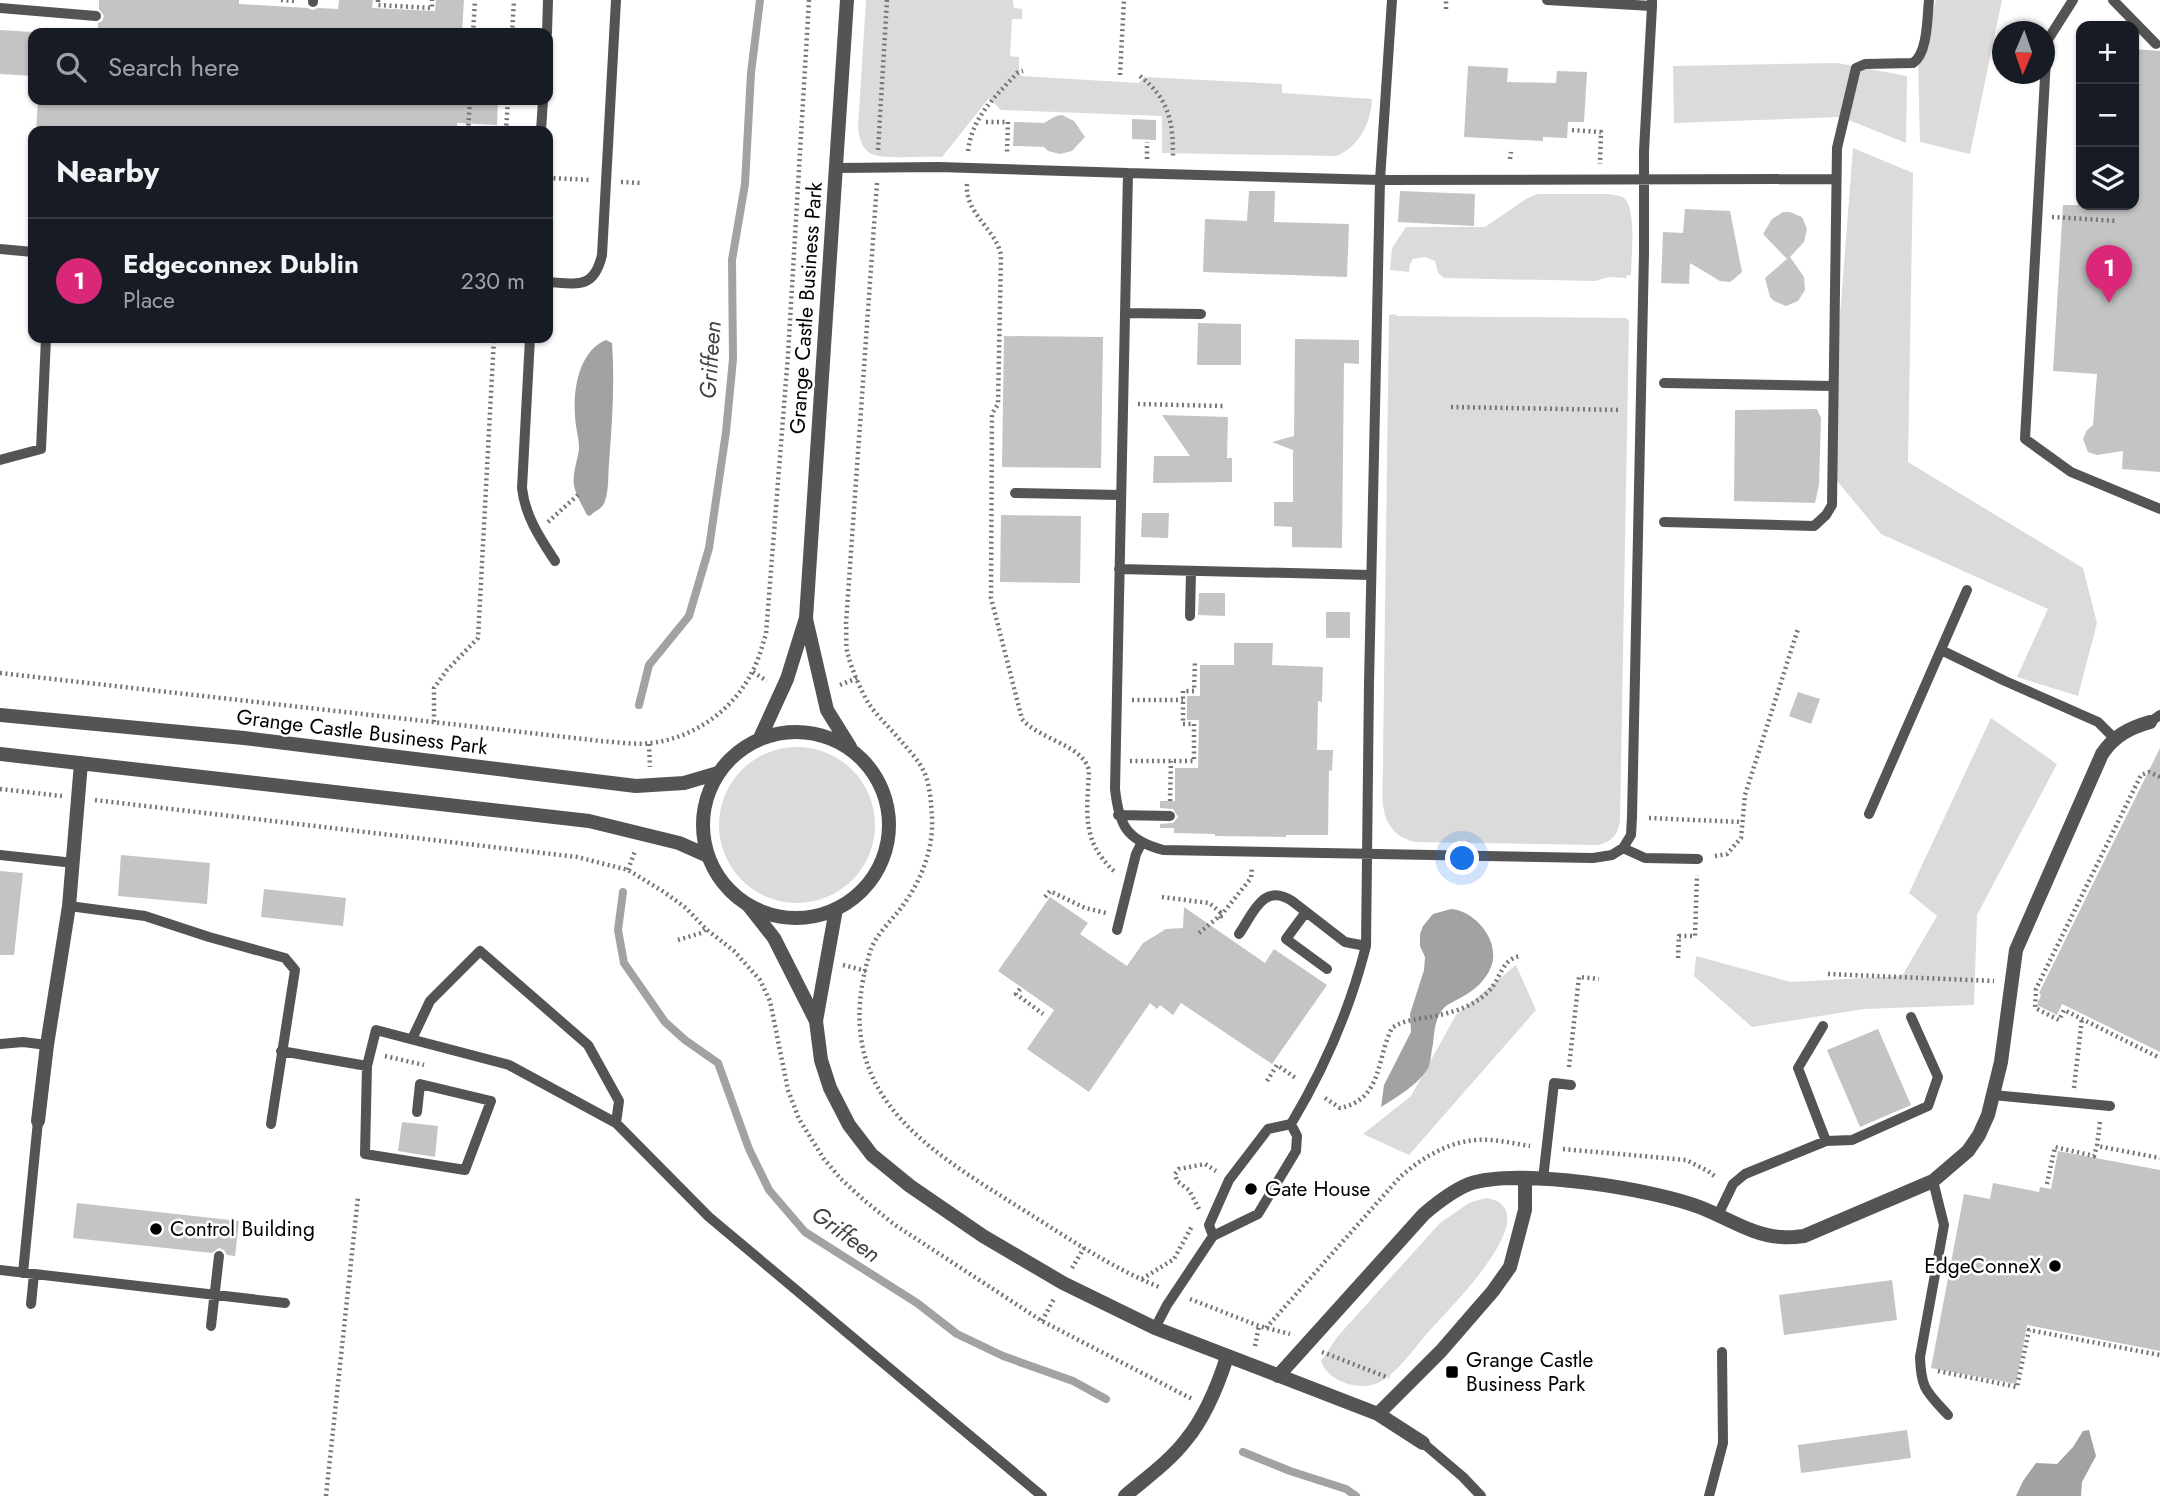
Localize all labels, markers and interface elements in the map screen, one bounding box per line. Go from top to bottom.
north arrow [1992,21,2055,84]
map controls [2076,21,2139,210]
button: + [2076,21,2139,84]
search box [28,28,553,105]
icon: search [52,48,90,86]
text: Search here [108,48,240,86]
button: − [2076,84,2139,147]
button: layers [2076,147,2139,210]
text: Nearby [56,150,159,193]
street label: Grange Castle Business Park [782,180,830,435]
text: Edgeconnex Dublin [123,245,359,283]
pin: 1 [2086,245,2132,303]
text: 1 [73,264,85,298]
text: 230 m [461,264,525,298]
text: Place [123,283,175,317]
water label: Griffeen [690,320,730,400]
street label: Grange Castle Business Park [235,702,490,762]
your location [1445,841,1479,875]
place label: Gate House [1265,1174,1370,1204]
marker: Gate House [1243,1181,1259,1197]
water label: Griffeen [804,1197,888,1271]
place label: Control Building [170,1214,315,1244]
marker: Control Building [148,1221,164,1237]
place label: EdgeConneX [1924,1251,2041,1281]
marker: EdgeConneX [2047,1258,2063,1274]
place label: Grange Castle Business Park [1466,1345,1594,1399]
marker: Grange Castle Business Park [1444,1364,1460,1380]

